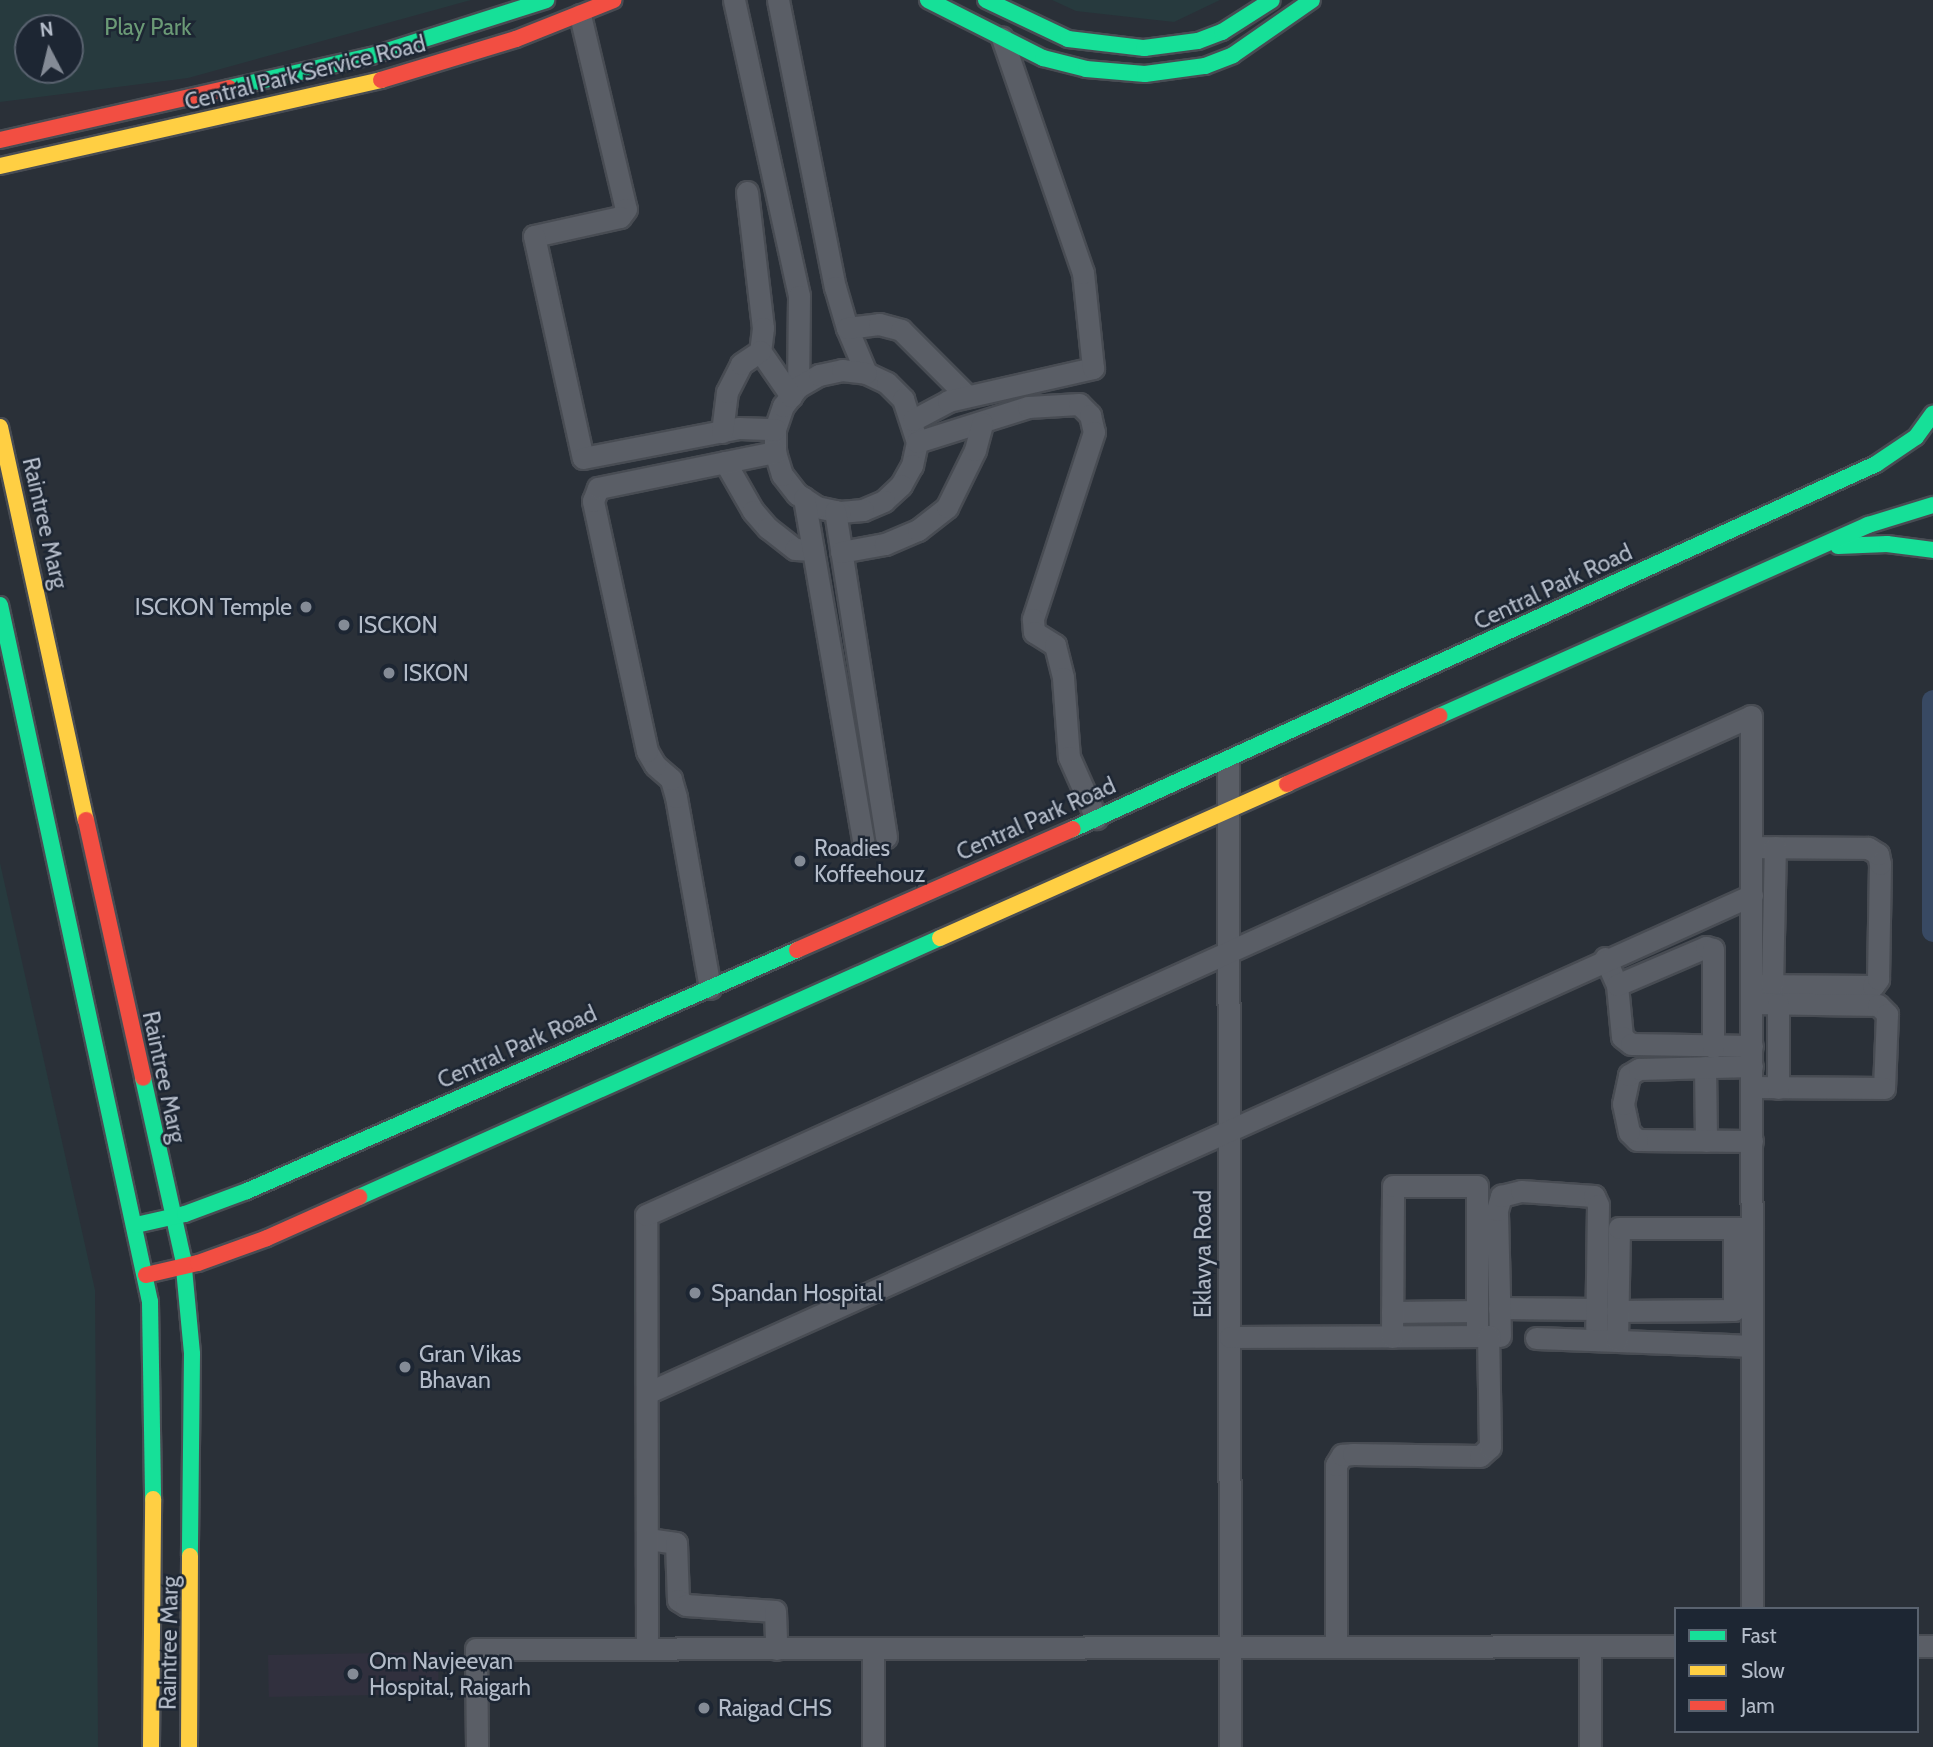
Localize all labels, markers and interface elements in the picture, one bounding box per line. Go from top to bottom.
park label: Play Park [104,13,192,41]
north arrow [14,14,84,84]
text: N [39,17,55,42]
street label: Central Park Service Road [182,30,428,116]
street label: Raintree Marg [16,455,74,591]
street label: Central Park Road [1470,538,1636,636]
place label: ISCKON Temple [135,593,292,621]
marker: ISCKON Temple [298,599,314,615]
place label: ISCKON [358,611,438,639]
marker: ISCKON [336,617,352,633]
place label: ISKON [403,659,469,687]
marker: ISKON [381,665,397,681]
street label: Central Park Road [952,772,1120,866]
place label: Roadies Koffeehouz [814,834,925,888]
marker: Roadies Koffeehouz [792,853,808,869]
street label: Central Park Road [433,1000,601,1094]
street label: Raintree Marg [137,1009,191,1145]
street label: Eklavya Road [1189,1190,1217,1318]
place label: Spandan Hospital [711,1279,883,1307]
marker: Spandan Hospital [685,1283,705,1303]
place label: Gran Vikas Bhavan [419,1340,521,1394]
marker: Gran Vikas Bhavan [397,1359,413,1375]
street label: Raintree Marg [154,1576,184,1710]
legend [1674,1607,1919,1733]
text: Fast [1741,1623,1777,1648]
place label: Om Navjeevan Hospital, Raigarh [369,1647,531,1701]
text: Slow [1741,1658,1785,1683]
marker: Om Navjeevan Hospital, Raigarh [343,1664,363,1684]
text: Jam [1741,1693,1775,1718]
place label: Raigad CHS [718,1694,832,1722]
marker: Raigad CHS [696,1700,712,1716]

